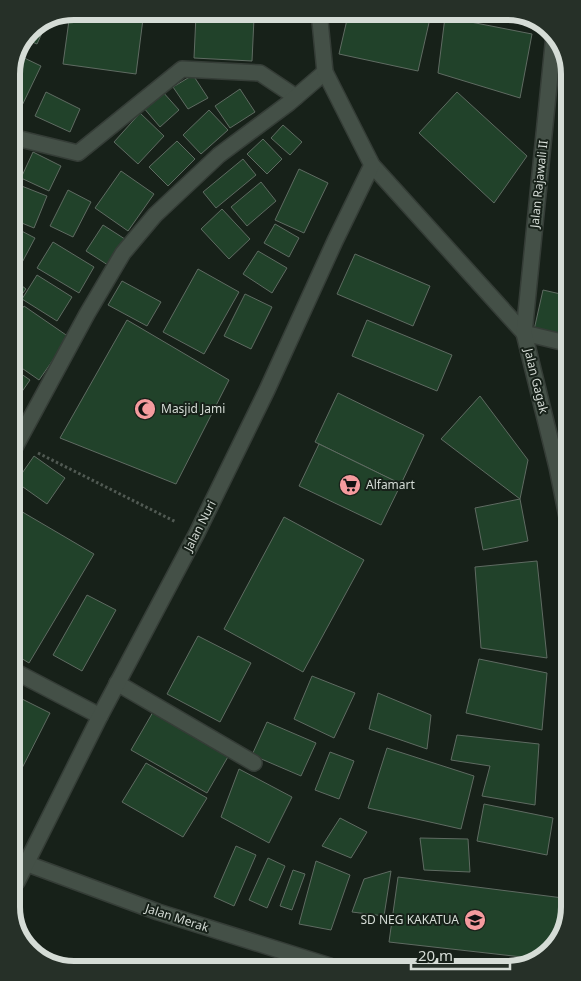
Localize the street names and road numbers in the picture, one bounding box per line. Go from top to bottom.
street label: Jalan Rajawali II [525,139,552,230]
street label: Jalan Gagak [520,346,553,416]
street label: Jalan Nuri [179,497,220,555]
street label: Jalan Merak [142,899,212,936]

